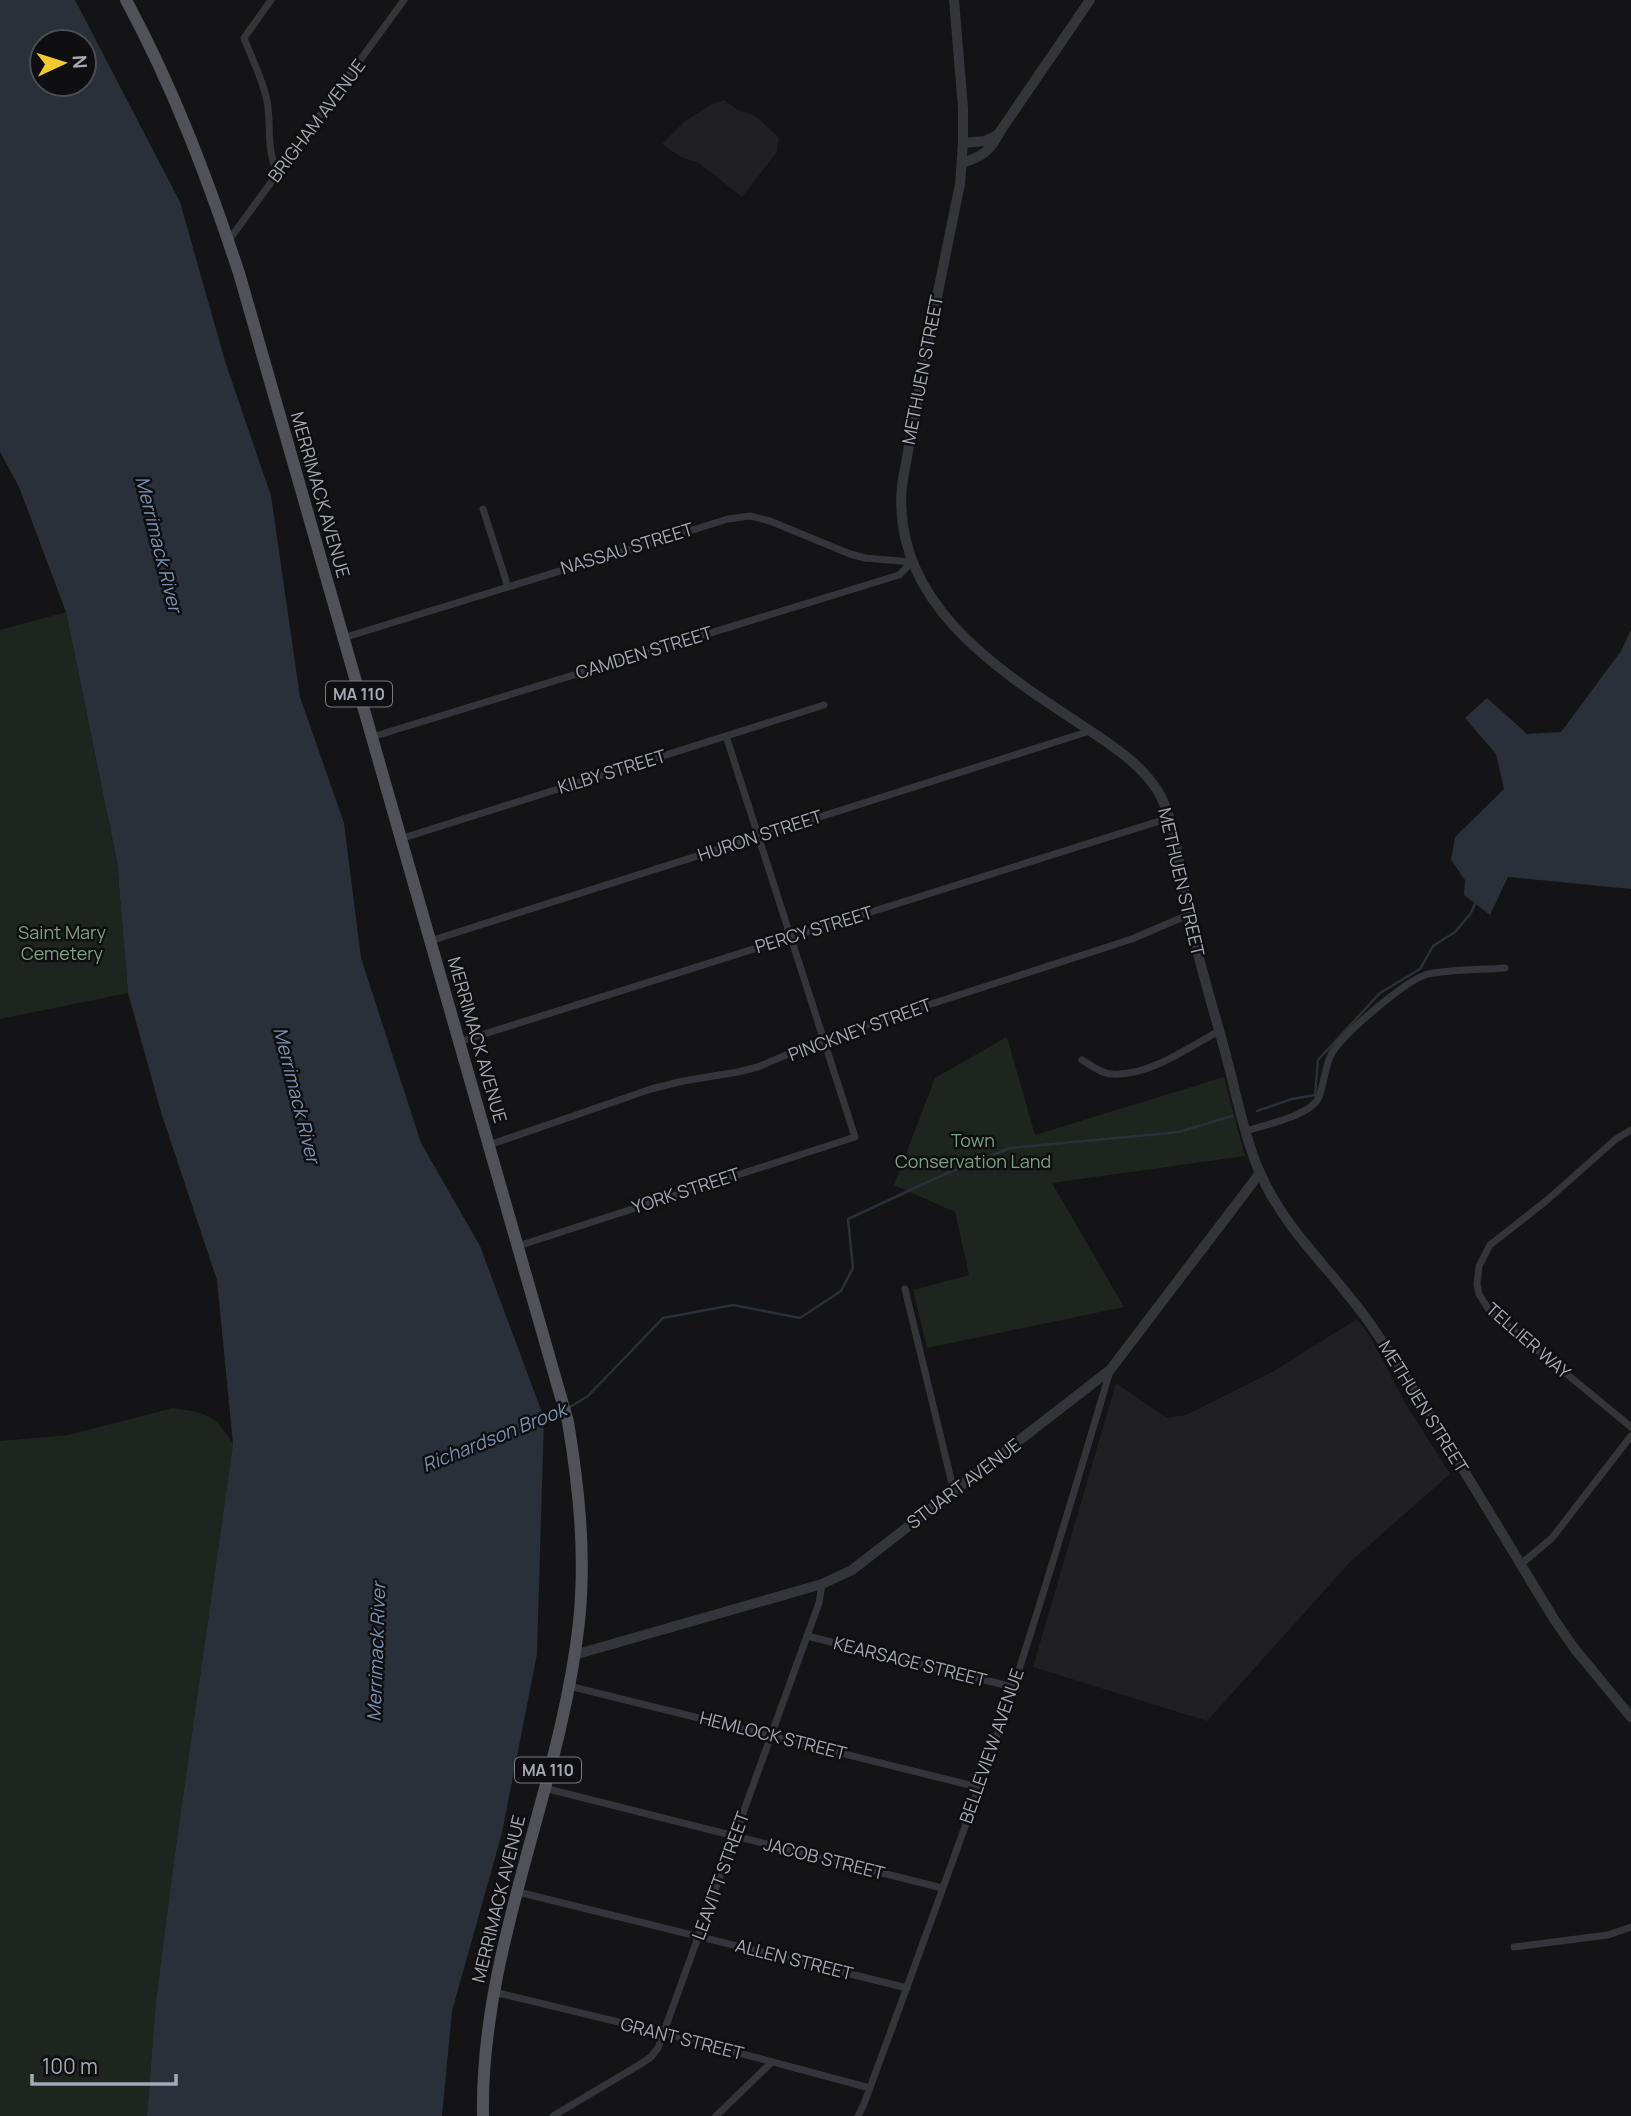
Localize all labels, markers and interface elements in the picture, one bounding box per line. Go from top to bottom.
north arrow [28,28,98,98]
text: N [67,54,93,70]
street label: BRIGHAM AVENUE [262,54,370,187]
street label: METHUEN STREET [896,293,948,447]
street label: MERRIMACK AVENUE [286,409,356,581]
water label: Merrimack River [130,473,189,617]
street label: NASSAU STREET [557,516,696,580]
street label: CAMDEN STREET [572,620,715,684]
road number: MA 110 [326,681,392,706]
street label: KILBY STREET [555,743,669,799]
street label: HURON STREET [694,804,825,867]
street label: METHUEN STREET [1153,805,1211,959]
street label: PERCY STREET [752,900,876,958]
park label: Saint Mary Cemetery [18,920,106,965]
street label: MERRIMACK AVENUE [443,954,513,1126]
street label: PINCKNEY STREET [785,992,935,1066]
water label: Merrimack River [268,1024,327,1168]
park label: Town Conservation Land [895,1128,1051,1173]
street label: YORK STREET [629,1161,743,1219]
street label: TELLIER WAY [1481,1297,1577,1384]
street label: METHUEN STREET [1373,1336,1474,1477]
water label: Richardson Brook [418,1395,572,1478]
street label: STUART AVENUE [901,1432,1025,1534]
water label: Merrimack River [361,1580,391,1722]
street label: KEARSAGE STREET [831,1630,989,1692]
street label: BELLEVIEW AVENUE [953,1665,1029,1826]
street label: HEMLOCK STREET [697,1705,850,1765]
road number: MA 110 [515,1758,581,1782]
street label: LEAVITT STREET [686,1808,754,1943]
street label: MERRIMACK AVENUE [466,1813,530,1985]
street label: JACOB STREET [761,1831,888,1885]
street label: ALLEN STREET [733,1933,856,1985]
street label: GRANT STREET [618,2011,747,2065]
scale bar [32,2042,175,2086]
text: 100 m [42,2052,98,2080]

